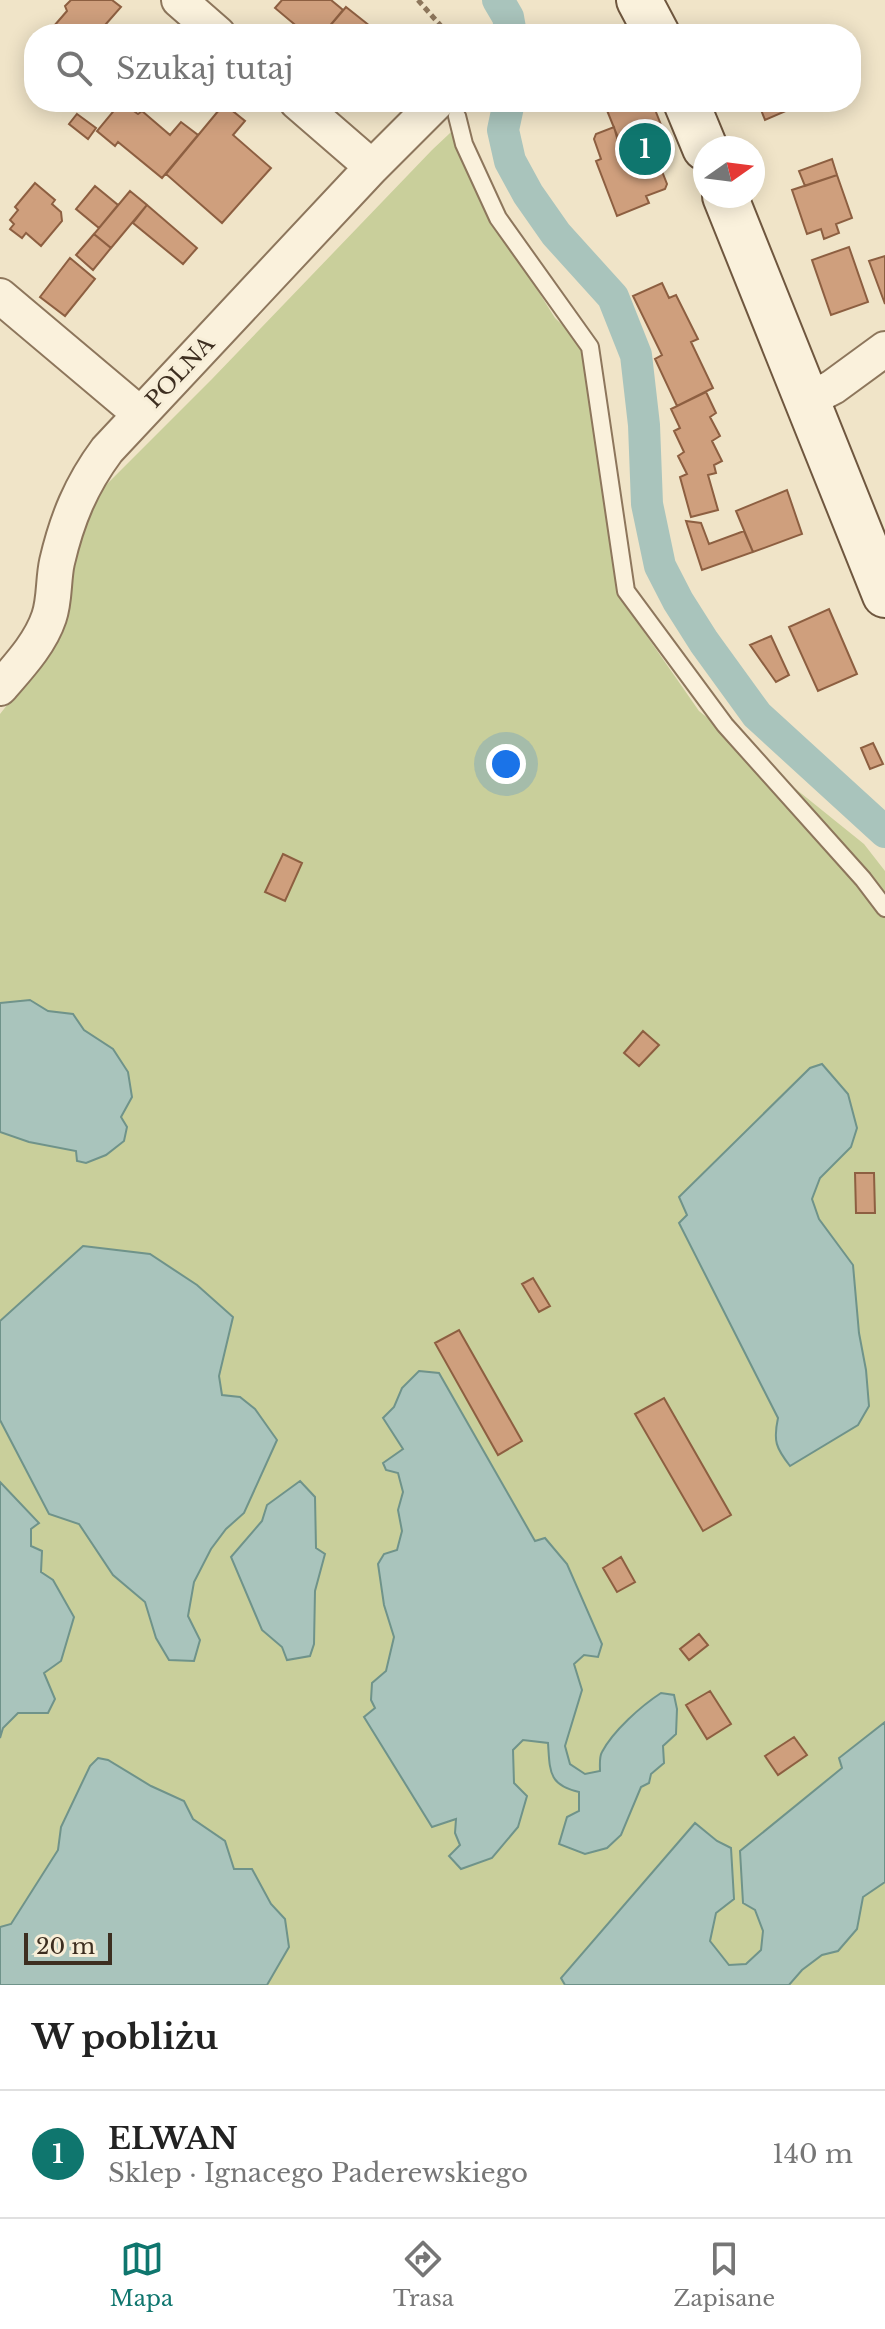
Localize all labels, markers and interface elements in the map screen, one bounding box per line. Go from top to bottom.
search box [24,24,861,112]
icon: search [52,46,96,90]
text: Szukaj tutaj [116,50,293,87]
pin: 1 [619,119,671,179]
north arrow [693,136,765,208]
street label: POLNA [140,330,221,413]
your location [486,744,526,784]
scale bar [24,1929,112,1965]
text: 20 m [36,1933,95,1960]
text: W pobliżu [32,2016,218,2058]
text: ELWAN [108,2120,238,2157]
text: 1 [52,2138,64,2170]
text: 140 m [772,2138,853,2170]
text: Sklep · Ignacego Paderewskiego [108,2157,528,2189]
tab: Mapa [110,2237,173,2312]
tab: Trasa [393,2237,454,2312]
tab: Zapisane [674,2237,775,2312]

